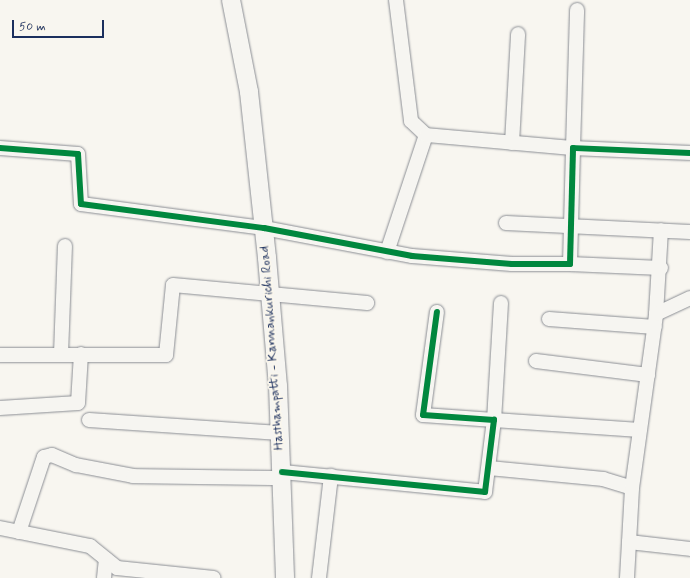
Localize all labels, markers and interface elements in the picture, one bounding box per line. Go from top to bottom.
scale bar [14,12,106,38]
text: 50 m [19,19,46,35]
street label: Hasthampatti - Kannankurichi Road [258,246,288,450]

